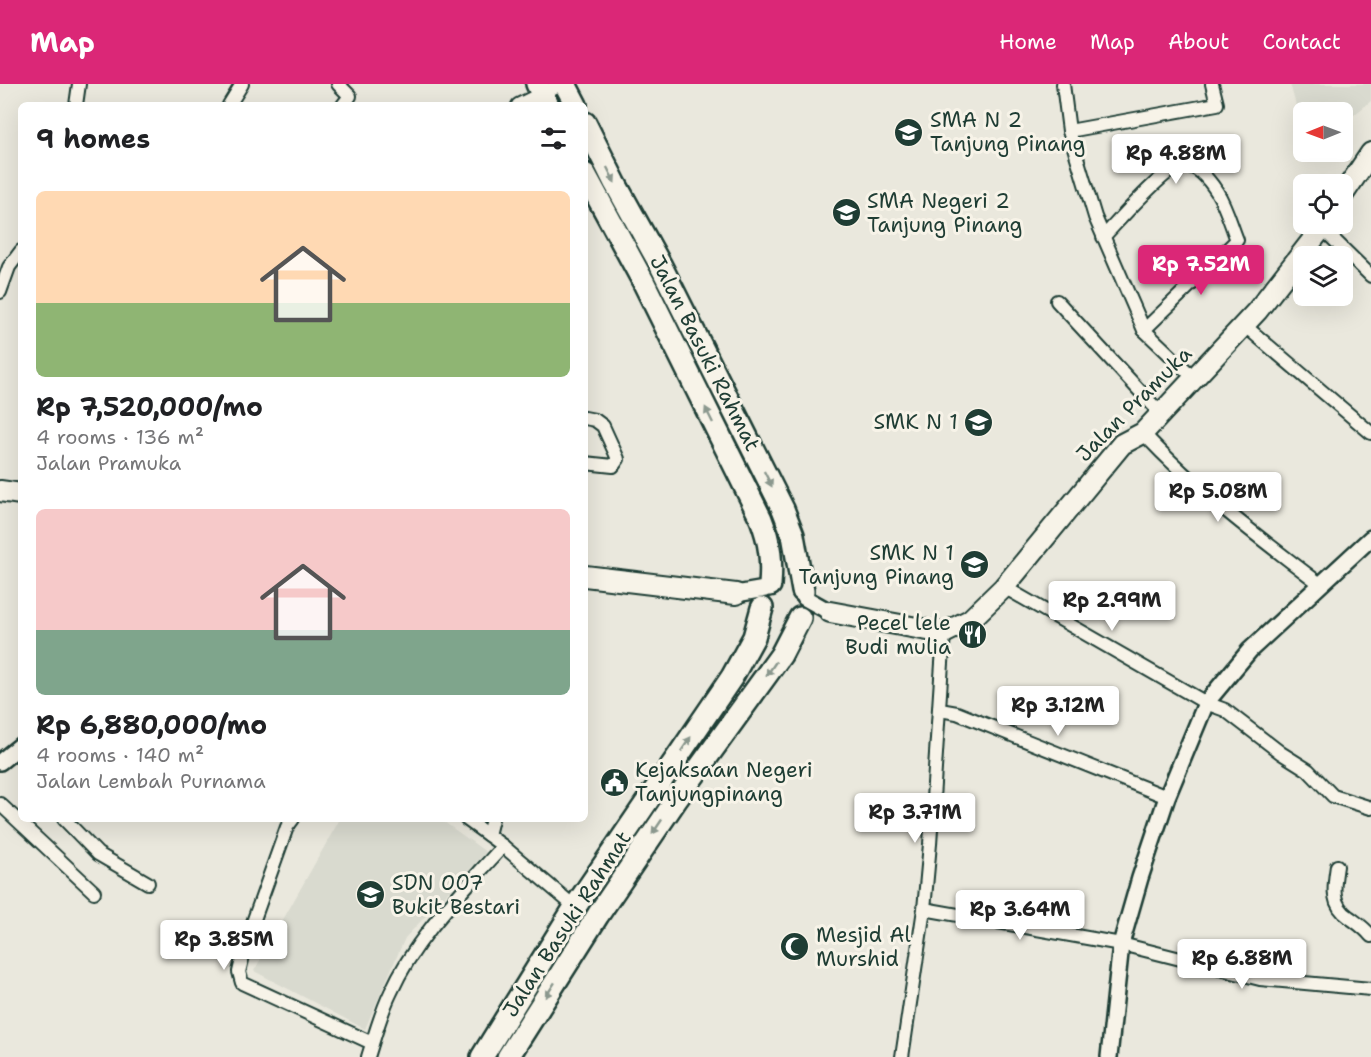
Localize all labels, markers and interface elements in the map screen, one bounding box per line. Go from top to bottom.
text: Map [30,23,95,61]
text: Home [999,28,1057,56]
text: Map [1090,28,1135,56]
text: About [1168,28,1229,56]
text: Contact [1262,28,1341,56]
north arrow [1293,102,1353,162]
map controls [1293,102,1353,306]
place label: SMA N 2 Tanjung Pinang [930,106,1086,158]
school or university icon: SMA N 2 Tanjung Pinang [893,116,925,148]
text: 9 homes [36,121,150,156]
icon: filters [537,122,570,155]
pin: Rp 4.88M [1114,134,1238,185]
text: Rp 4.88M [1126,140,1226,166]
one-way arrow [607,166,616,183]
button: locate [1293,174,1353,234]
place label: SMA Negeri 2 Tanjung Pinang [867,187,1023,239]
school or university icon: SMA Negeri 2 Tanjung Pinang [830,197,862,229]
icon: home [249,230,357,338]
pin: Rp 7.52M [1139,245,1263,296]
button: layers [1293,246,1353,306]
street label: Jalan Basuki Rahmat [643,250,767,456]
text: Rp 7.52M [1152,251,1250,277]
street label: Jalan Pramuka [1070,340,1198,468]
text: Rp 7,520,000/mo [36,389,263,424]
one-way arrow [705,406,714,423]
school or university icon: SMK N 1 [963,406,995,438]
place label: SMK N 1 [873,408,958,436]
text: 4 rooms · 136 m² [36,424,204,450]
text: Jalan Pramuka [36,450,181,476]
one-way arrow [763,470,772,487]
pin: Rp 5.08M [1156,472,1280,523]
text: Rp 5.08M [1168,478,1268,504]
place label: SMK N 1 Tanjung Pinang [798,539,954,591]
icon: home [249,548,357,656]
school or university icon: SMK N 1 Tanjung Pinang [959,549,991,581]
pin: Rp 2.99M [1050,581,1174,632]
text: Rp 2.99M [1063,587,1162,613]
place label: Pecel lele Budi mulia [845,609,951,661]
restaurant icon: Pecel lele Budi mulia [956,619,988,651]
one-way arrow [766,661,777,677]
pin: Rp 3.12M [996,686,1120,737]
text: Rp 3.12M [1011,692,1105,718]
text: Rp 6,880,000/mo [36,707,267,742]
one-way arrow [680,737,692,753]
text: 4 rooms · 140 m² [36,742,204,768]
place label: Kejaksaan Negeri Tanjungpinang [635,756,813,808]
public building icon: Kejaksaan Negeri Tanjungpinang [598,766,630,798]
text: Jalan Lembah Purnama [36,768,266,794]
pin: Rp 3.71M [853,793,977,844]
text: Rp 3.71M [868,799,962,825]
one-way arrow [651,819,663,835]
street label: Jalan Basuki Rahmat [496,826,638,1022]
place label: SDN 007 Bukit Bestari [392,869,520,921]
school or university icon: SDN 007 Bukit Bestari [355,879,387,911]
pin: Rp 3.64M [958,890,1082,941]
text: Rp 3.64M [970,896,1070,922]
pin: Rp 3.85M [162,920,286,971]
place label: Mesjid Al Murshid [816,921,911,973]
text: Rp 3.85M [174,926,274,952]
mosque icon: Mesjid Al Murshid [779,931,811,963]
pin: Rp 6.88M [1180,939,1304,990]
text: Rp 6.88M [1191,945,1293,971]
one-way arrow [545,982,556,998]

